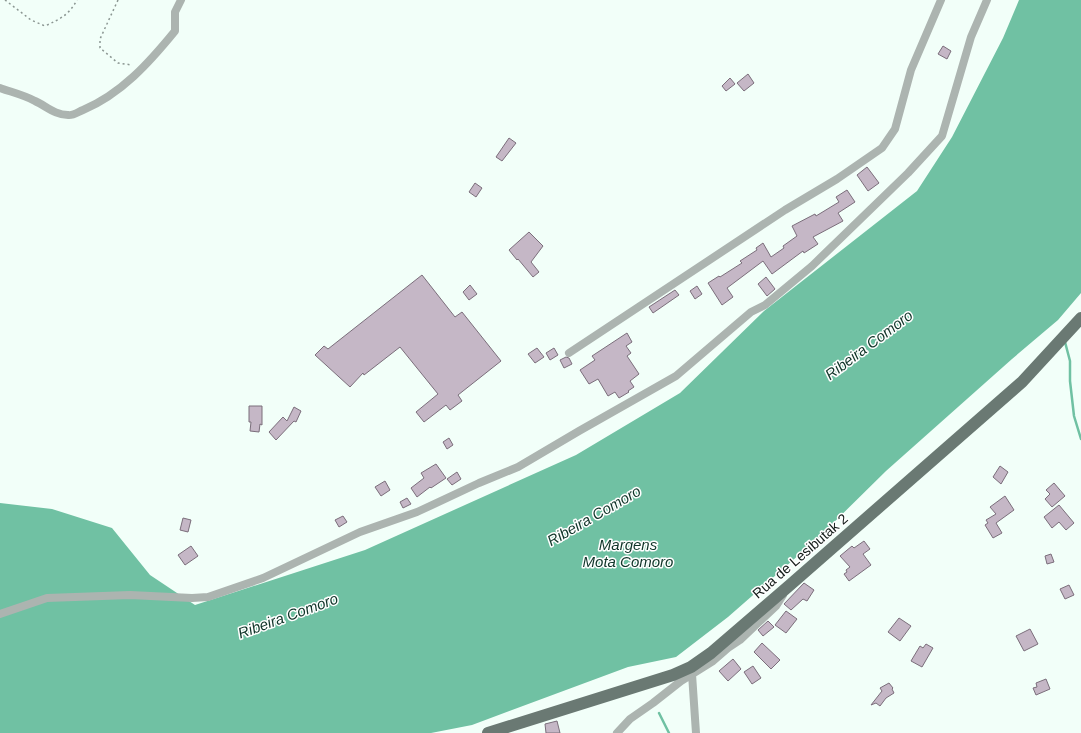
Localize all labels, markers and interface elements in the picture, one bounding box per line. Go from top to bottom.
water label: Ribeira Comoro [822,306,916,383]
water label: Ribeira Comoro [544,482,643,549]
street label: Rua de Lesibutak 2 [749,510,851,602]
water label: Margens Mota Comoro [583,536,673,570]
water label: Ribeira Comoro [236,590,340,641]

